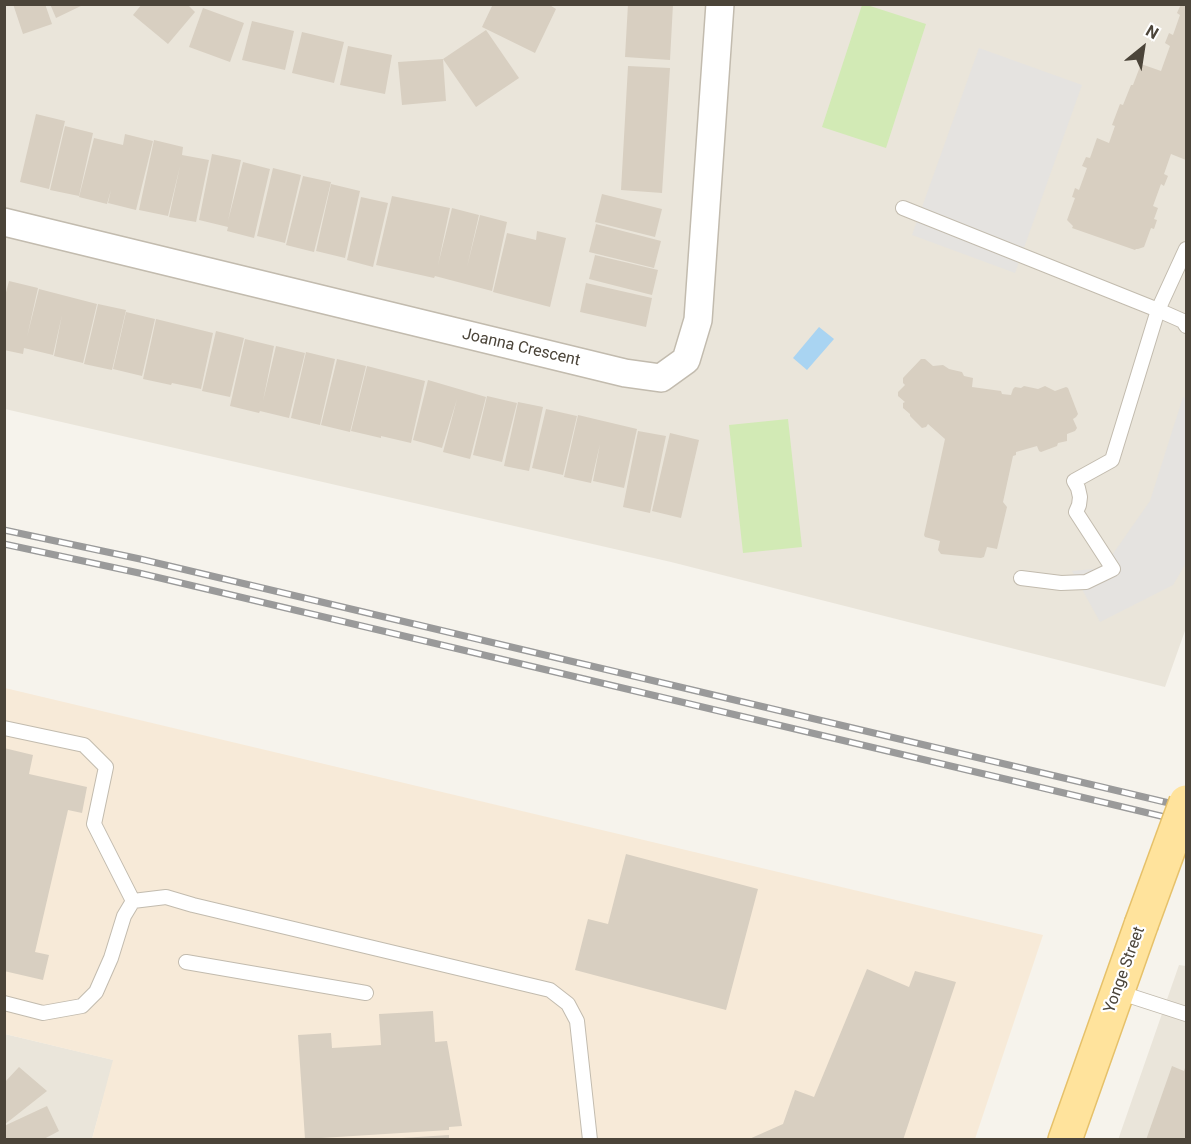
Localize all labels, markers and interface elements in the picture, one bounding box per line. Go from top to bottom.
north arrow [1113,18,1173,78]
text: N [1143,21,1162,43]
street label: Joanna Crescent [460,325,582,371]
street label: Yonge Street [1100,924,1150,1016]

